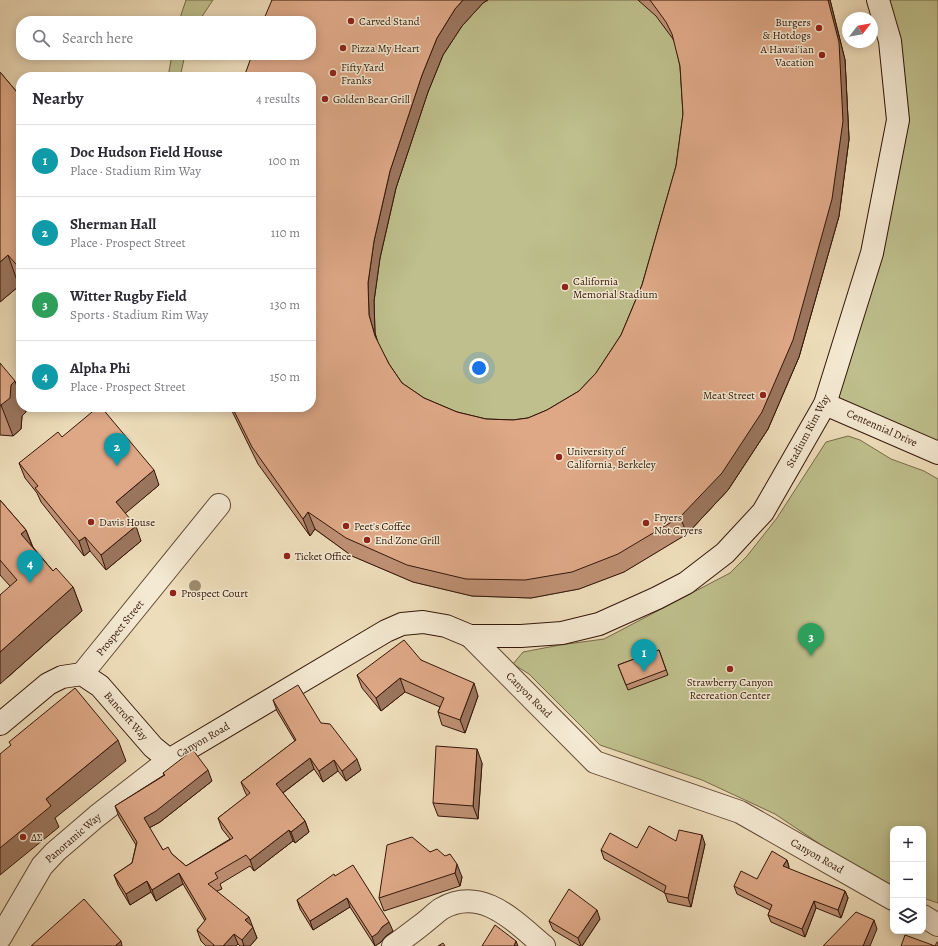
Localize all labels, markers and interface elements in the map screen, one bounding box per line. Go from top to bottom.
north arrow [842,12,878,48]
place label: Carved Stand [359,14,420,29]
place label: Burgers & Hotdogs [763,15,811,43]
search box [16,16,316,60]
marker: Carved Stand [346,16,356,26]
marker: Burgers & Hotdogs [814,23,824,33]
icon: search [30,27,52,49]
text: Search here [62,28,133,48]
place label: Pizza My Heart [351,41,420,56]
place label: A Hawai'ian Vacation [759,42,814,70]
marker: Pizza My Heart [338,43,348,53]
marker: A Hawai'ian Vacation [817,50,827,60]
place label: Fifty Yard Franks [341,60,384,88]
marker: Fifty Yard Franks [328,68,338,78]
text: Nearby [32,87,83,110]
text: 4 results [256,90,300,107]
place label: Golden Bear Grill [333,92,410,107]
marker: Golden Bear Grill [320,94,330,104]
text: Doc Hudson Field House [70,142,223,162]
text: 1 [43,152,47,169]
text: 100 m [268,152,300,169]
text: Place · Stadium Rim Way [70,162,201,179]
text: Sherman Hall [70,214,156,234]
text: 2 [42,224,48,241]
text: 110 m [271,224,300,241]
text: Place · Prospect Street [70,234,186,251]
place label: California Memorial Stadium [573,274,658,302]
marker: California Memorial Stadium [560,282,570,292]
text: Witter Rugby Field [70,286,187,306]
text: 3 [42,296,48,313]
text: 130 m [270,296,300,313]
text: Sports · Stadium Rim Way [70,306,208,323]
text: Alpha Phi [70,358,130,378]
your location [469,358,489,378]
text: 4 [42,368,48,385]
text: 150 m [270,368,300,385]
text: Place · Prospect Street [70,378,186,395]
place label: Meat Street [703,388,755,403]
marker: Meat Street [758,390,768,400]
street label: Stadium Rim Way [782,392,834,470]
street label: Centennial Drive [844,406,920,450]
pin: 2 [104,433,130,466]
place label: University of California, Berkeley [567,444,656,472]
marker: University of California, Berkeley [554,452,564,462]
place label: Fryers Not Cryers [654,510,702,538]
place label: Davis House [99,515,155,530]
marker: Davis House [86,517,96,527]
marker: Fryers Not Cryers [641,518,651,528]
place label: Peet's Coffee [354,519,410,534]
marker: Peet's Coffee [341,521,351,531]
place label: End Zone Grill [375,533,440,548]
marker: End Zone Grill [362,535,372,545]
place label: Ticket Office [295,549,351,564]
pin: 4 [17,550,43,583]
marker: Ticket Office [282,551,292,561]
place label: Prospect Court [181,586,248,601]
marker: Prospect Court [168,588,178,598]
street label: Prospect Street [93,596,148,659]
pin: 3 [798,623,824,656]
pin: 1 [631,639,657,672]
marker: Strawberry Canyon Recreation Center [725,664,735,674]
street label: Canyon Road [503,669,555,721]
place label: Strawberry Canyon Recreation Center [687,675,773,703]
street label: Bancroft Way [100,688,152,744]
street label: Canyon Road [174,719,232,761]
street label: Panoramic Way [42,809,104,867]
map controls [890,826,926,934]
button: + [890,826,926,862]
place label: ΔΣ [31,830,43,845]
marker: ΔΣ [18,832,28,842]
street label: Canyon Road [788,835,846,877]
button: − [890,862,926,898]
button: layers [890,898,926,934]

